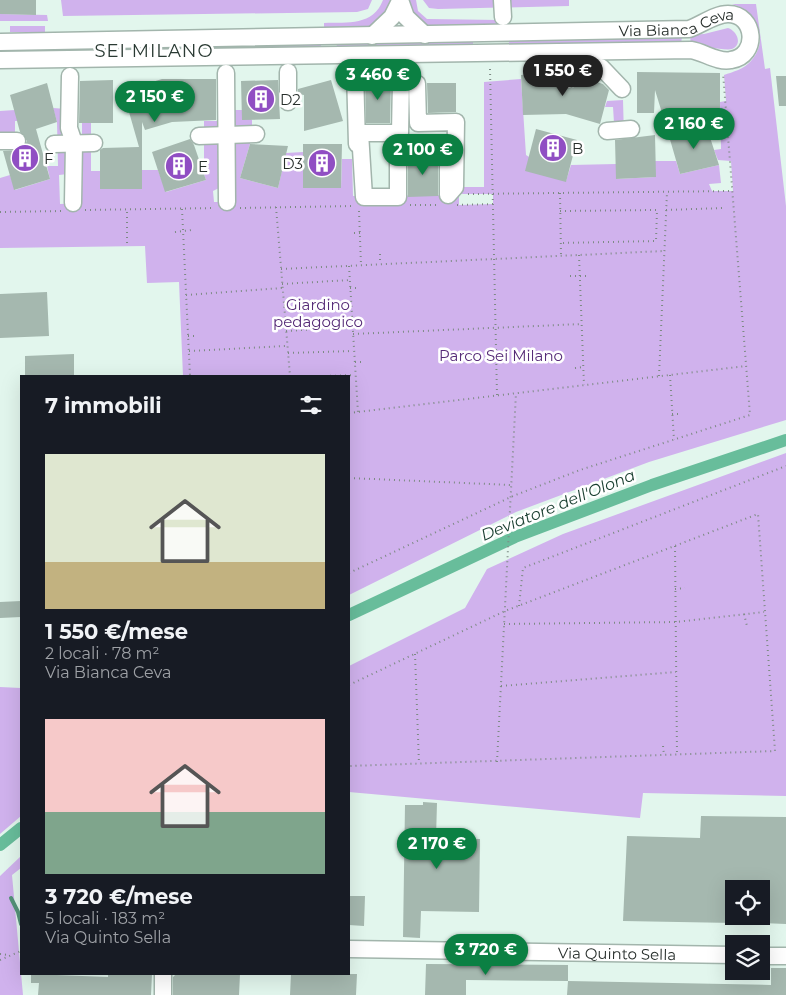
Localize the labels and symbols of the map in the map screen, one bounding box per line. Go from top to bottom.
street label: Via Bianca Ceva [618,4,735,40]
district label: SEI MILANO [94,40,214,62]
pin: 1 550 € [517,54,609,97]
pin: 3 460 € [332,58,424,101]
pin: 2 150 € [109,80,201,123]
building icon: D2 [246,84,276,114]
place label: D2 [280,90,301,109]
pin: 2 160 € [648,108,740,150]
building icon: B [538,133,568,163]
pin: 2 100 € [377,134,469,176]
place label: B [572,139,583,158]
building icon: F [10,143,40,173]
building icon: D3 [307,148,337,178]
place label: F [44,149,54,168]
building icon: E [164,151,194,181]
place label: D3 [282,154,303,173]
place label: E [198,157,208,176]
park label: Giardino pedagogico [273,295,363,331]
park label: Parco Sei Milano [439,346,563,365]
water label: Deviatore dell'Olona [478,465,638,545]
pin: 2 170 € [391,828,483,870]
pin: 3 720 € [440,934,532,976]
street label: Via Quinto Sella [558,943,676,964]

